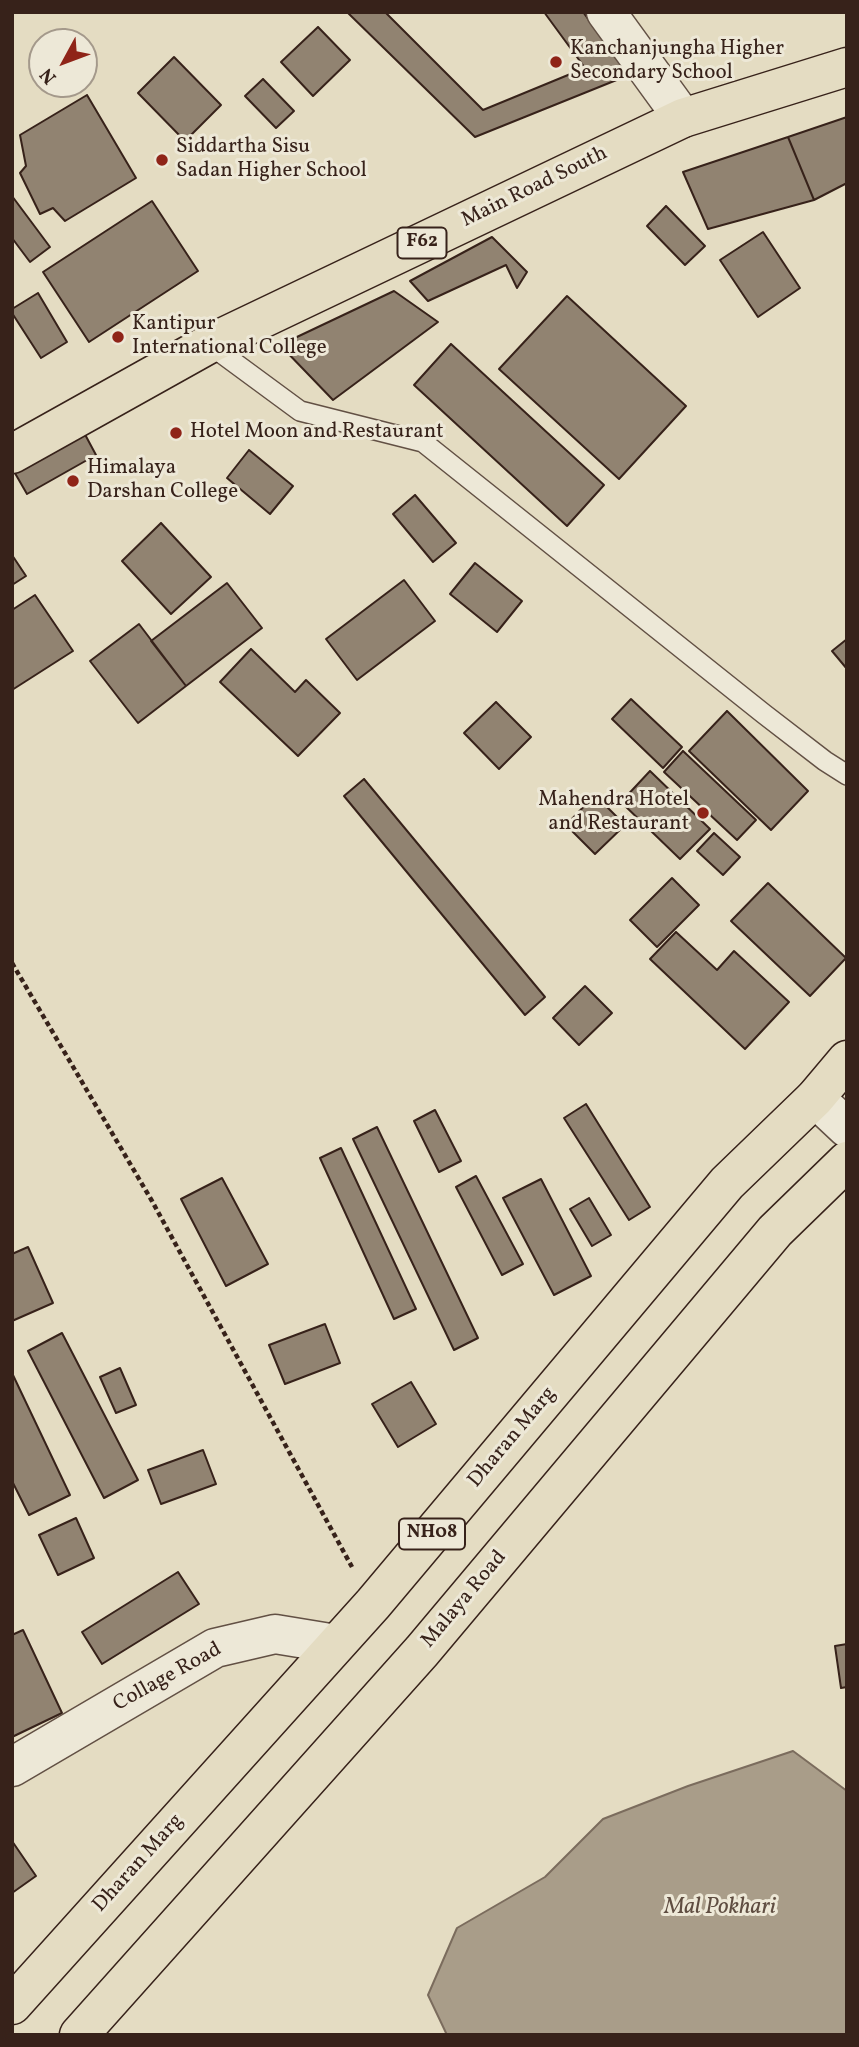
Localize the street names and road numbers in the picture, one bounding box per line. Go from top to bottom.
street label: Main Road South [458,142,612,234]
road number: F62 [398,228,446,258]
street label: Dharan Marg [464,1382,562,1494]
road number: NH08 [399,1518,465,1550]
street label: Malaya Road [417,1546,513,1654]
street label: Collage Road [109,1638,227,1718]
street label: Dharan Marg [88,1810,190,1918]

